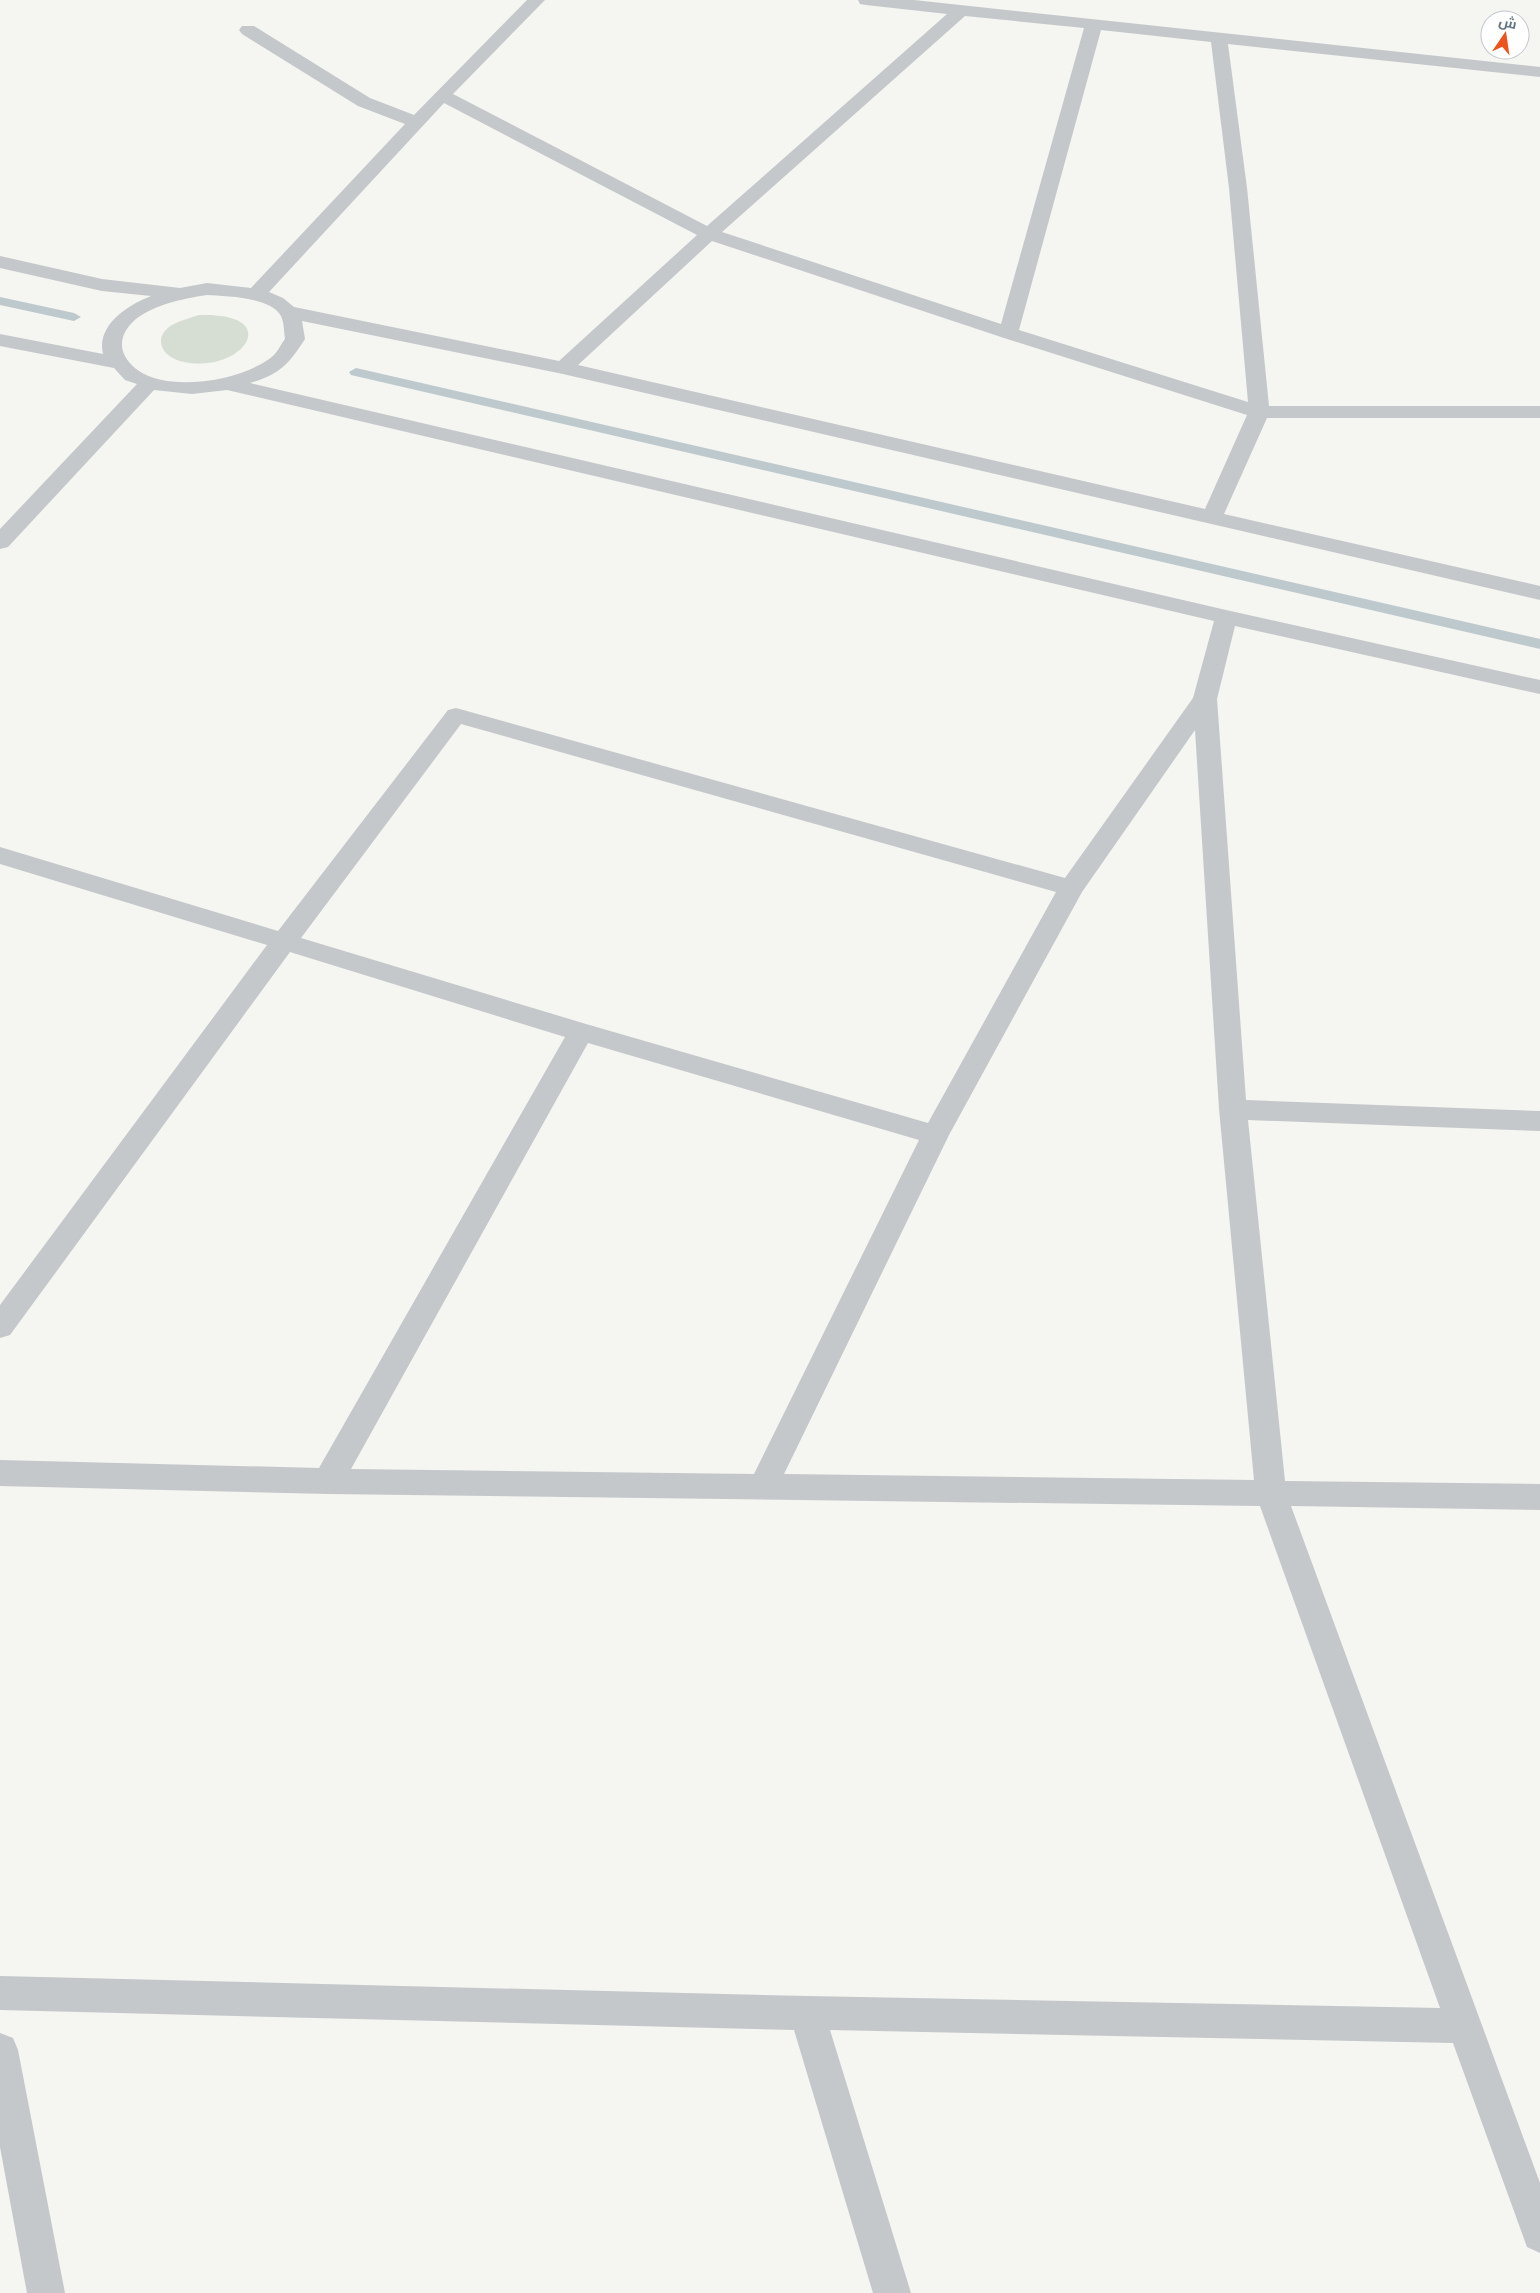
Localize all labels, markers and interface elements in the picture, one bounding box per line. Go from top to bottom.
north arrow [1480,10,1530,60]
text: ش [1497,13,1519,33]

